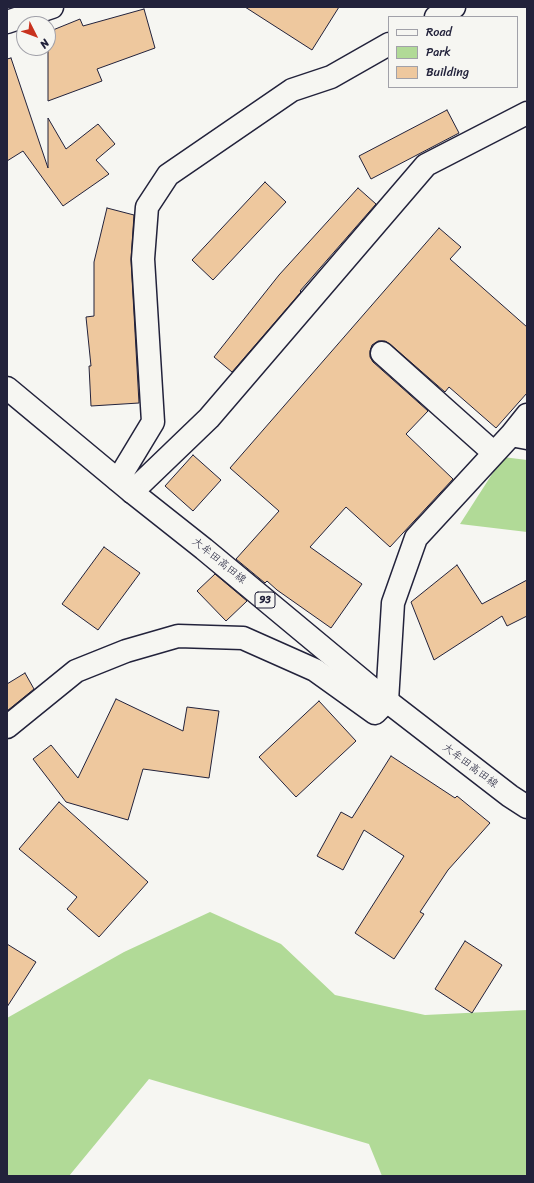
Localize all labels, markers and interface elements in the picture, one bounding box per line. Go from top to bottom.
north arrow [16,16,56,56]
legend [388,16,518,88]
text: Road [426,21,452,43]
text: N [35,35,54,53]
text: Park [426,41,451,63]
text: Building [426,61,469,83]
street label: 大牟田高田線 [189,535,249,587]
road number: 93 [255,592,275,608]
street label: 大牟田高田線 [440,741,500,791]

